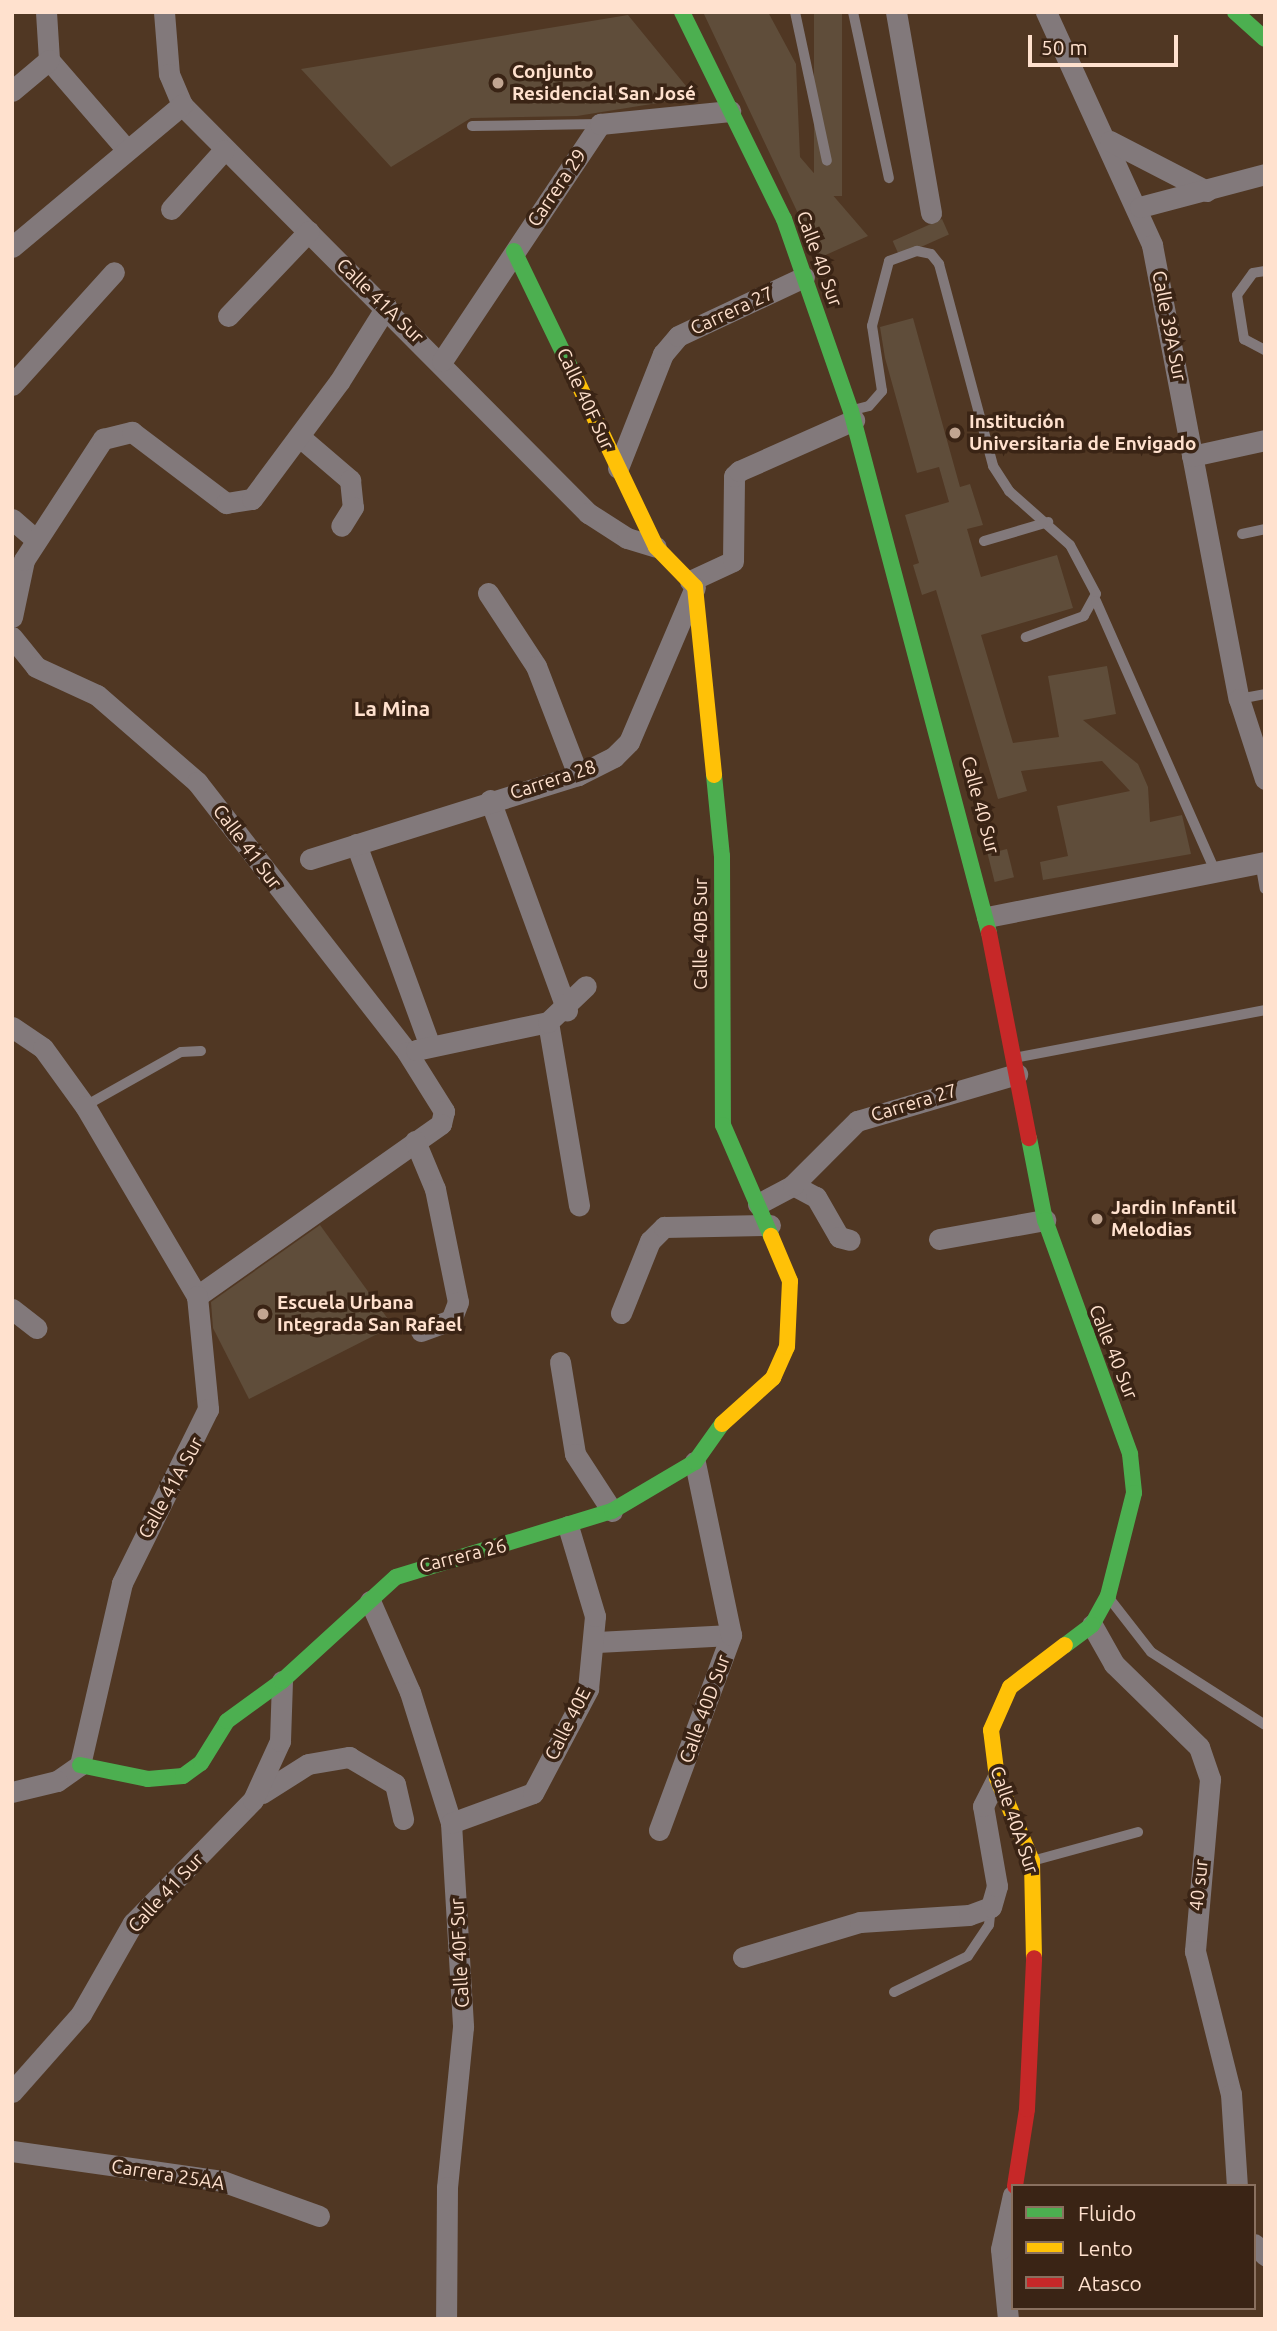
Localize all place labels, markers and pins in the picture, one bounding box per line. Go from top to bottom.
place label: Conjunto Residencial San José [512,61,696,105]
marker: Conjunto Residencial San José [490,75,506,91]
place label: Institución Universitaria de Envigado [969,411,1196,455]
marker: Institución Universitaria de Envigado [947,425,963,441]
place label: Jardin Infantil Melodias [1111,1197,1236,1241]
marker: Jardin Infantil Melodias [1089,1211,1105,1227]
place label: Escuela Urbana Integrada San Rafael [277,1292,462,1336]
marker: Escuela Urbana Integrada San Rafael [255,1306,271,1322]

